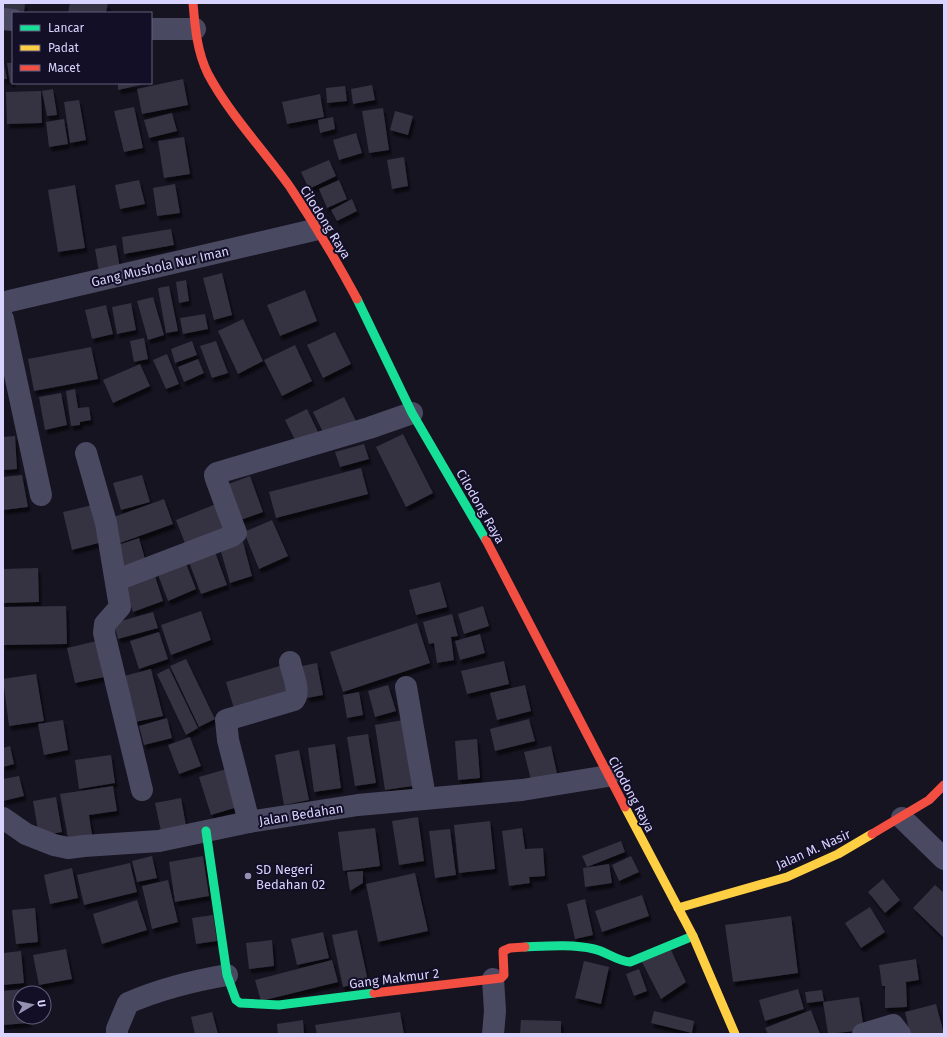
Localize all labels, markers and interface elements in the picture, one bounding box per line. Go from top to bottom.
legend [12,12,152,84]
text: Lancar [48,21,85,35]
text: Padat [48,41,80,55]
text: Macet [48,61,81,75]
street label: Cilodong Raya [297,183,354,262]
street label: Gang Mushola Nur Iman [90,243,230,290]
street label: Cilodong Raya [453,466,508,546]
street label: Cilodong Raya [605,754,658,835]
street label: Jalan Bedahan [258,800,344,829]
street label: Jalan M. Nasir [774,826,853,873]
place label: SD Negeri Bedahan 02 [256,862,325,892]
marker: SD Negeri Bedahan 02 [243,871,253,881]
street label: Gang Makmur 2 [348,966,440,991]
north arrow [12,985,52,1025]
text: U [34,999,48,1008]

